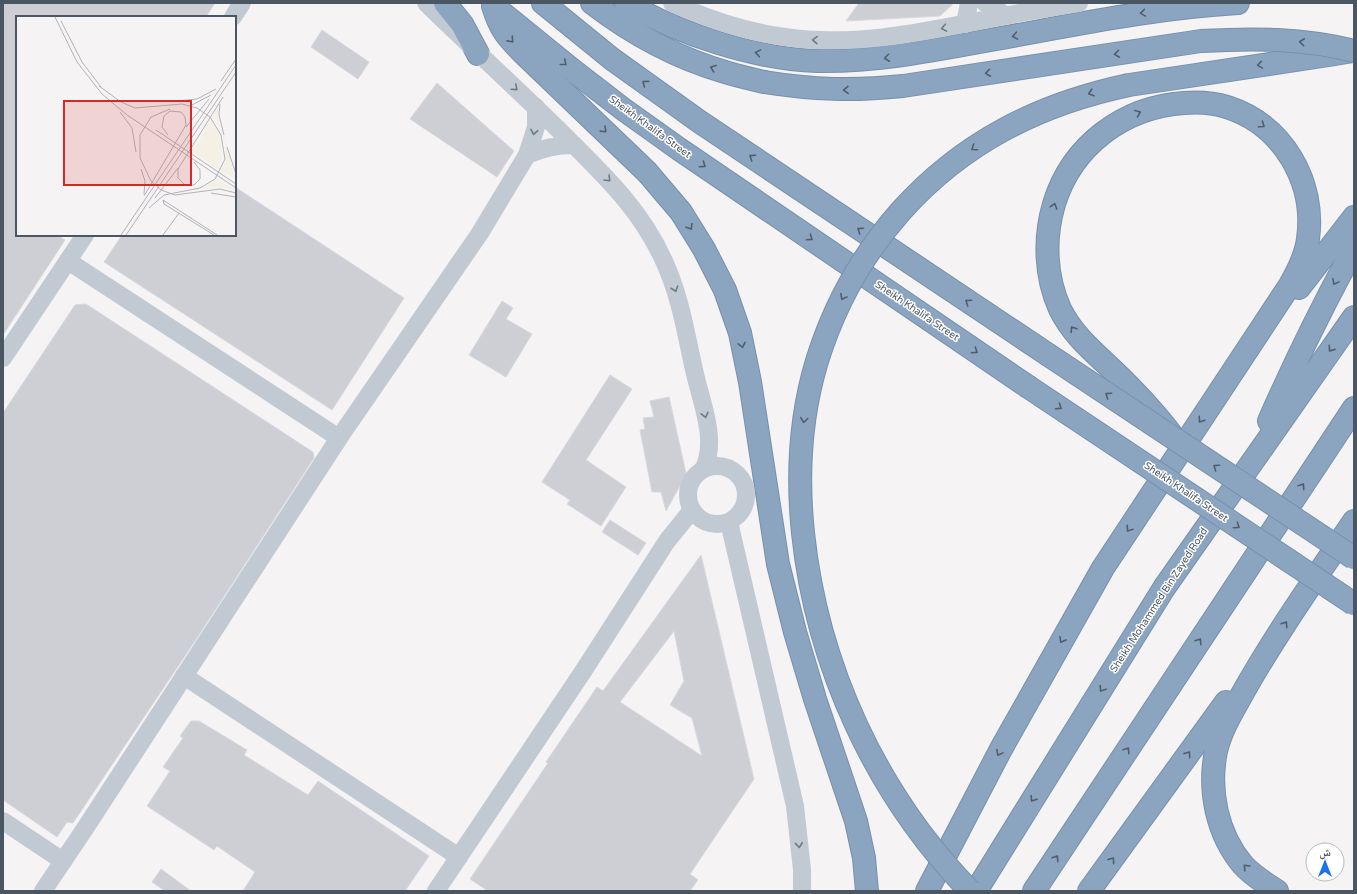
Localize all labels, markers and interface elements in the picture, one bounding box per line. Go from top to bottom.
one-way arrow [1140,8,1147,17]
inset map [16,16,236,236]
one-way arrow [941,23,948,32]
one-way arrow [1012,31,1019,39]
one-way arrow [506,35,513,43]
one-way arrow [812,35,818,44]
one-way arrow [1299,37,1305,46]
one-way arrow [755,49,761,58]
one-way arrow [1114,49,1120,58]
one-way arrow [884,53,890,62]
one-way arrow [559,59,566,66]
one-way arrow [1257,60,1263,69]
one-way arrow [710,64,717,73]
one-way arrow [985,68,992,77]
one-way arrow [642,81,649,88]
one-way arrow [510,83,518,91]
one-way arrow [843,86,849,94]
one-way arrow [1088,88,1095,97]
street label: Sheikh Khalifa Street [607,93,693,161]
one-way arrow [1134,110,1142,118]
one-way arrow [1257,120,1264,127]
one-way arrow [599,125,607,133]
one-way arrow [531,128,539,135]
one-way arrow [971,143,978,150]
one-way arrow [749,155,756,162]
one-way arrow [698,160,705,167]
one-way arrow [603,174,611,182]
one-way arrow [1049,202,1058,209]
one-way arrow [686,223,693,230]
one-way arrow [857,227,864,234]
one-way arrow [806,233,813,241]
one-way arrow [1333,278,1340,286]
street label: Sheikh Khalifa Street [873,279,961,344]
one-way arrow [670,285,679,292]
one-way arrow [840,292,848,300]
one-way arrow [965,299,972,306]
one-way arrow [1070,327,1077,334]
one-way arrow [737,342,746,348]
one-way arrow [1329,345,1336,352]
one-way arrow [971,346,978,353]
one-way arrow [1105,392,1112,400]
one-way arrow [1055,402,1062,410]
one-way arrow [700,412,708,418]
one-way arrow [1198,416,1206,423]
one-way arrow [800,417,809,423]
street label: Sheikh Khalifa Street [1142,460,1230,525]
one-way arrow [1214,465,1221,472]
one-way arrow [1297,484,1304,491]
one-way arrow [1233,521,1240,529]
one-way arrow [1127,524,1134,531]
street label: Sheikh Mohammed Bin Zayed Road [1108,526,1210,674]
one-way arrow [1280,621,1288,628]
one-way arrow [1060,636,1067,643]
one-way arrow [1194,639,1201,646]
one-way arrow [1099,685,1107,692]
one-way arrow [1123,747,1130,754]
one-way arrow [996,749,1004,757]
one-way arrow [1183,752,1190,759]
one-way arrow [1031,795,1038,802]
one-way arrow [795,842,804,848]
north arrow [1305,842,1345,882]
text: ش [1319,846,1331,860]
one-way arrow [1051,856,1058,863]
one-way arrow [1107,857,1114,864]
one-way arrow [1243,864,1251,872]

